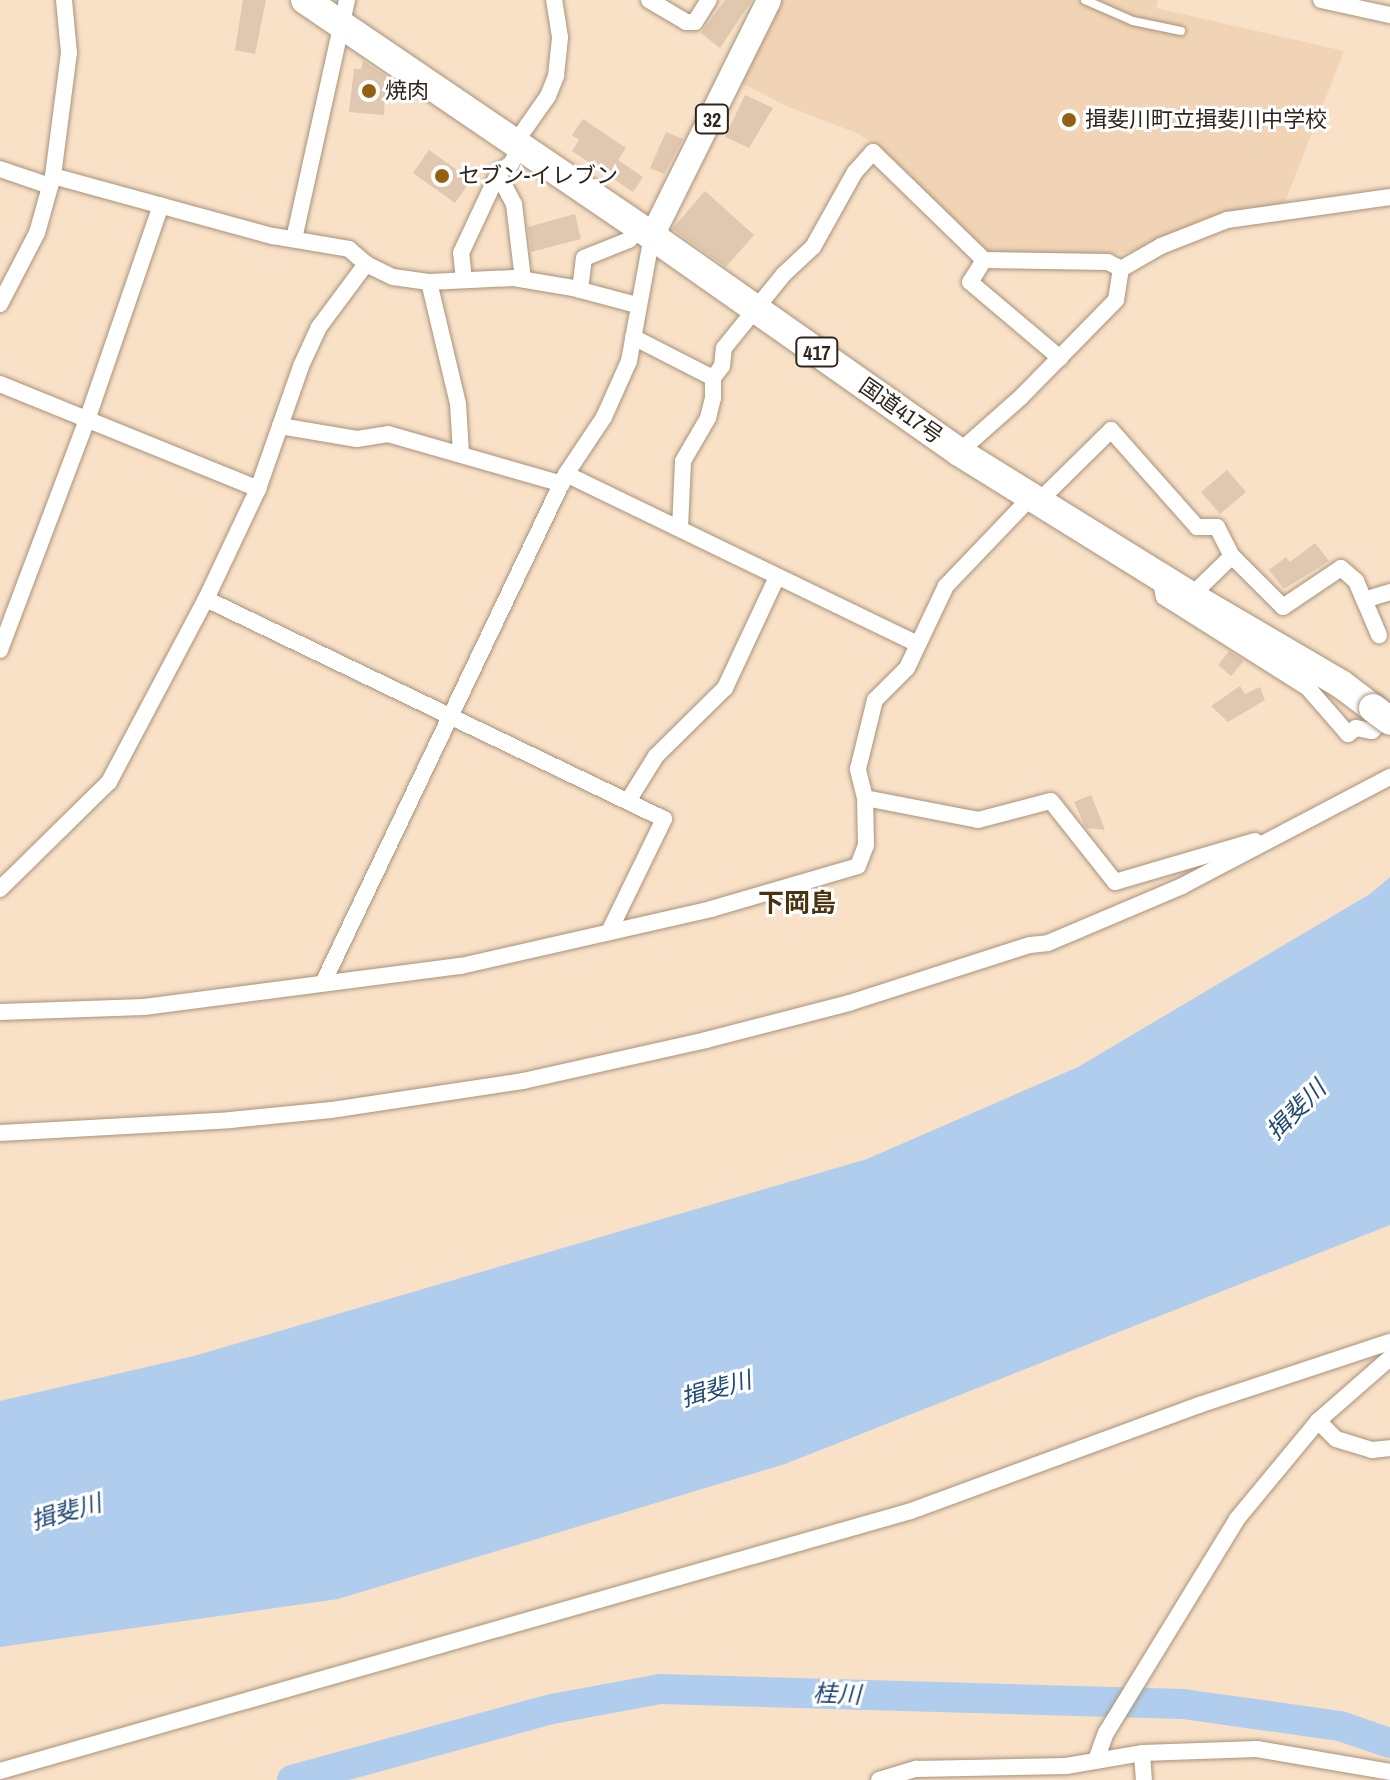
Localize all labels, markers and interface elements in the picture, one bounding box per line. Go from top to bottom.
place label: 焼肉 [385,78,429,104]
marker: 焼肉 [360,82,378,100]
road number: 32 [694,103,730,135]
place label: 揖斐川町立揖斐川中学校 [1085,107,1327,133]
marker: 揖斐川町立揖斐川中学校 [1060,111,1078,129]
place label: セブン-イレブン [458,163,618,189]
marker: セブン-イレブン [433,167,451,185]
road number: 417 [795,336,839,368]
street label: 国道417号 [854,373,948,449]
district label: 下岡島 [758,887,836,919]
water label: 揖斐川 [1260,1074,1332,1146]
water label: 揖斐川 [677,1365,755,1413]
water label: 揖斐川 [27,1488,105,1536]
water label: 桂川 [813,1679,861,1709]

